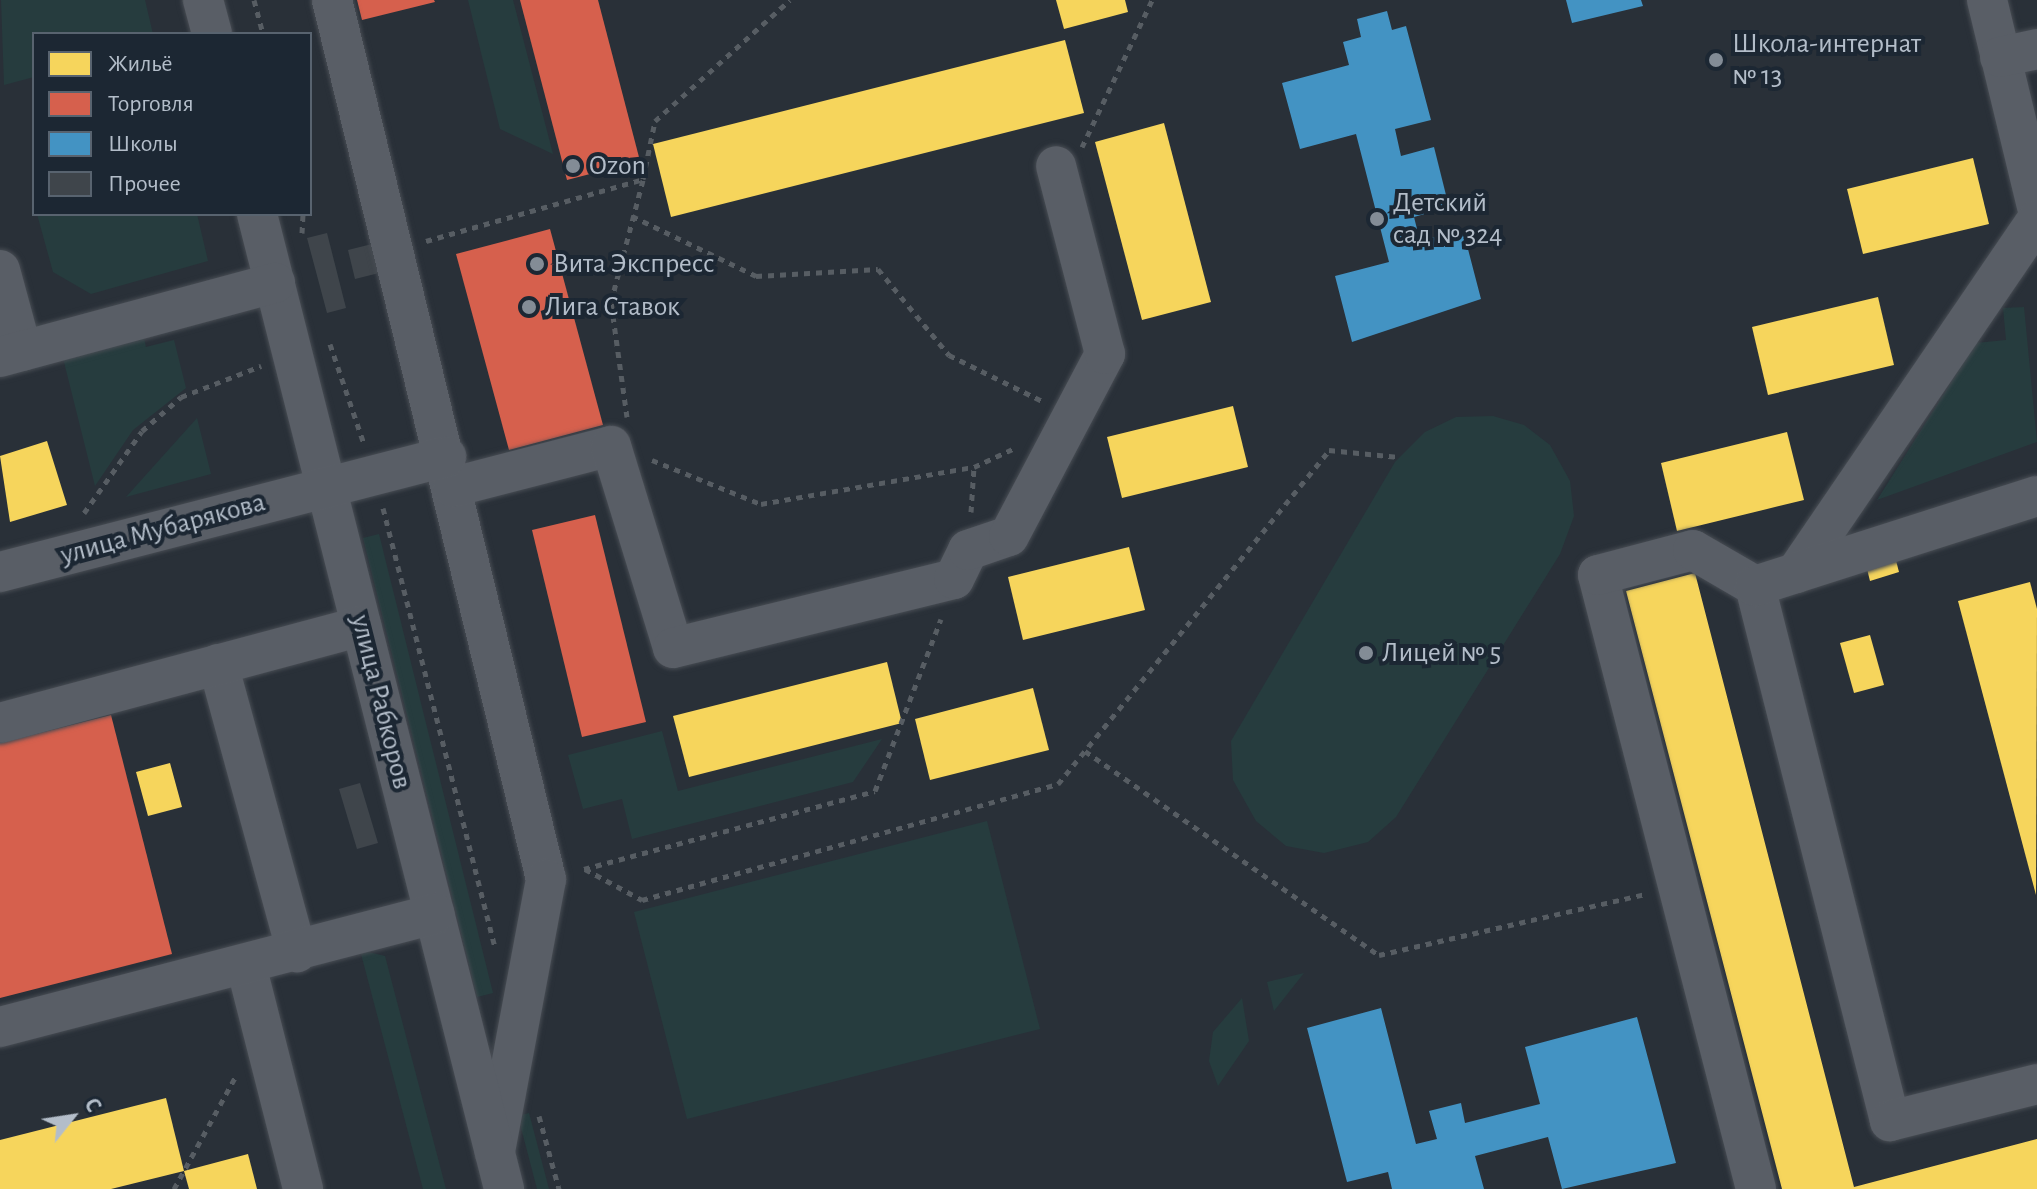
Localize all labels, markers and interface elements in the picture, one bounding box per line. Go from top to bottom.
place label: Школа-интернат № 13 [1732,27,1921,93]
legend [32,32,312,216]
marker: Школа-интернат № 13 [1707,51,1725,69]
text: Жильё [108,52,173,76]
text: Торговля [108,92,194,116]
text: Школы [108,132,178,156]
place label: Ozon [589,149,646,183]
marker: Ozon [564,157,582,175]
text: Прочее [108,172,181,196]
place label: Детский сад № 324 [1393,186,1502,252]
marker: Детский сад № 324 [1368,210,1386,228]
place label: Вита Экспресс [553,247,715,281]
marker: Вита Экспресс [528,255,546,273]
place label: Лига Ставок [545,290,680,324]
marker: Лига Ставок [520,298,538,316]
street label: улица Мубарякова [57,486,269,572]
street label: улица Рабкоров [343,612,419,792]
place label: Лицей № 5 [1382,636,1501,670]
marker: Лицей № 5 [1357,644,1375,662]
north arrow [32,1077,112,1157]
text: С [80,1094,105,1116]

